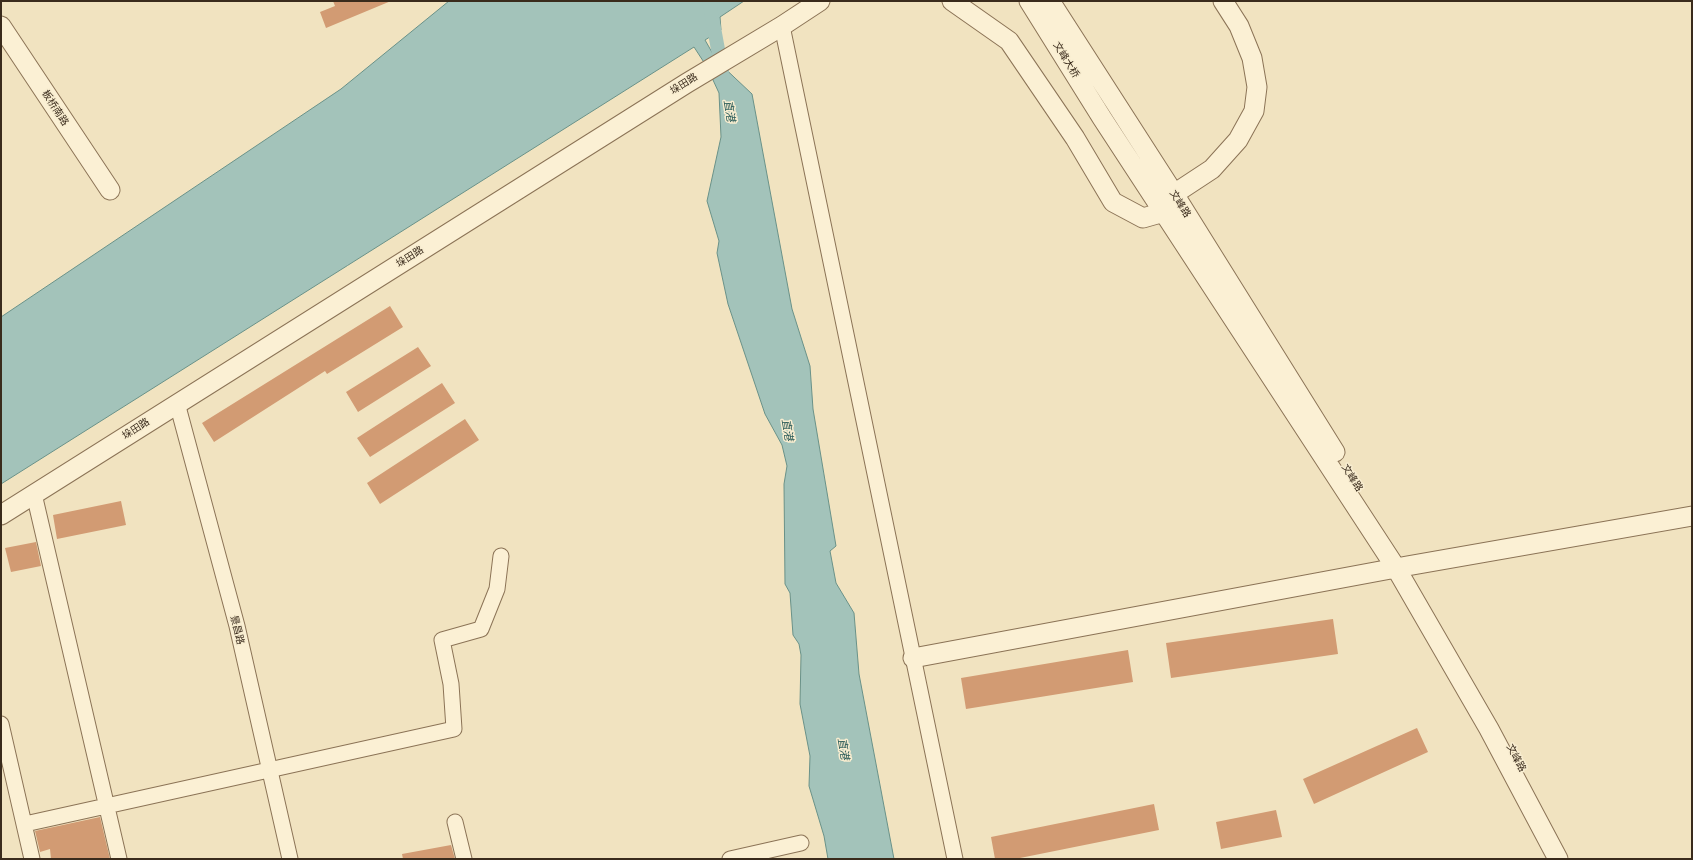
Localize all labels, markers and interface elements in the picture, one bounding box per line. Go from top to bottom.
street label: 文峰大桥 [1050,40,1082,80]
street label: 垛田路 [668,71,700,97]
street label: 板桥南路 [39,88,71,128]
water label: 直港 [721,99,737,123]
street label: 文峰路 [1167,188,1193,220]
street label: 垛田路 [394,244,426,270]
street label: 垛田路 [120,416,152,442]
water label: 直港 [779,418,795,442]
street label: 文峰路 [1339,462,1365,494]
street label: 景昌路 [228,614,246,646]
water label: 直港 [835,737,851,761]
street label: 文峰路 [1504,742,1528,774]

